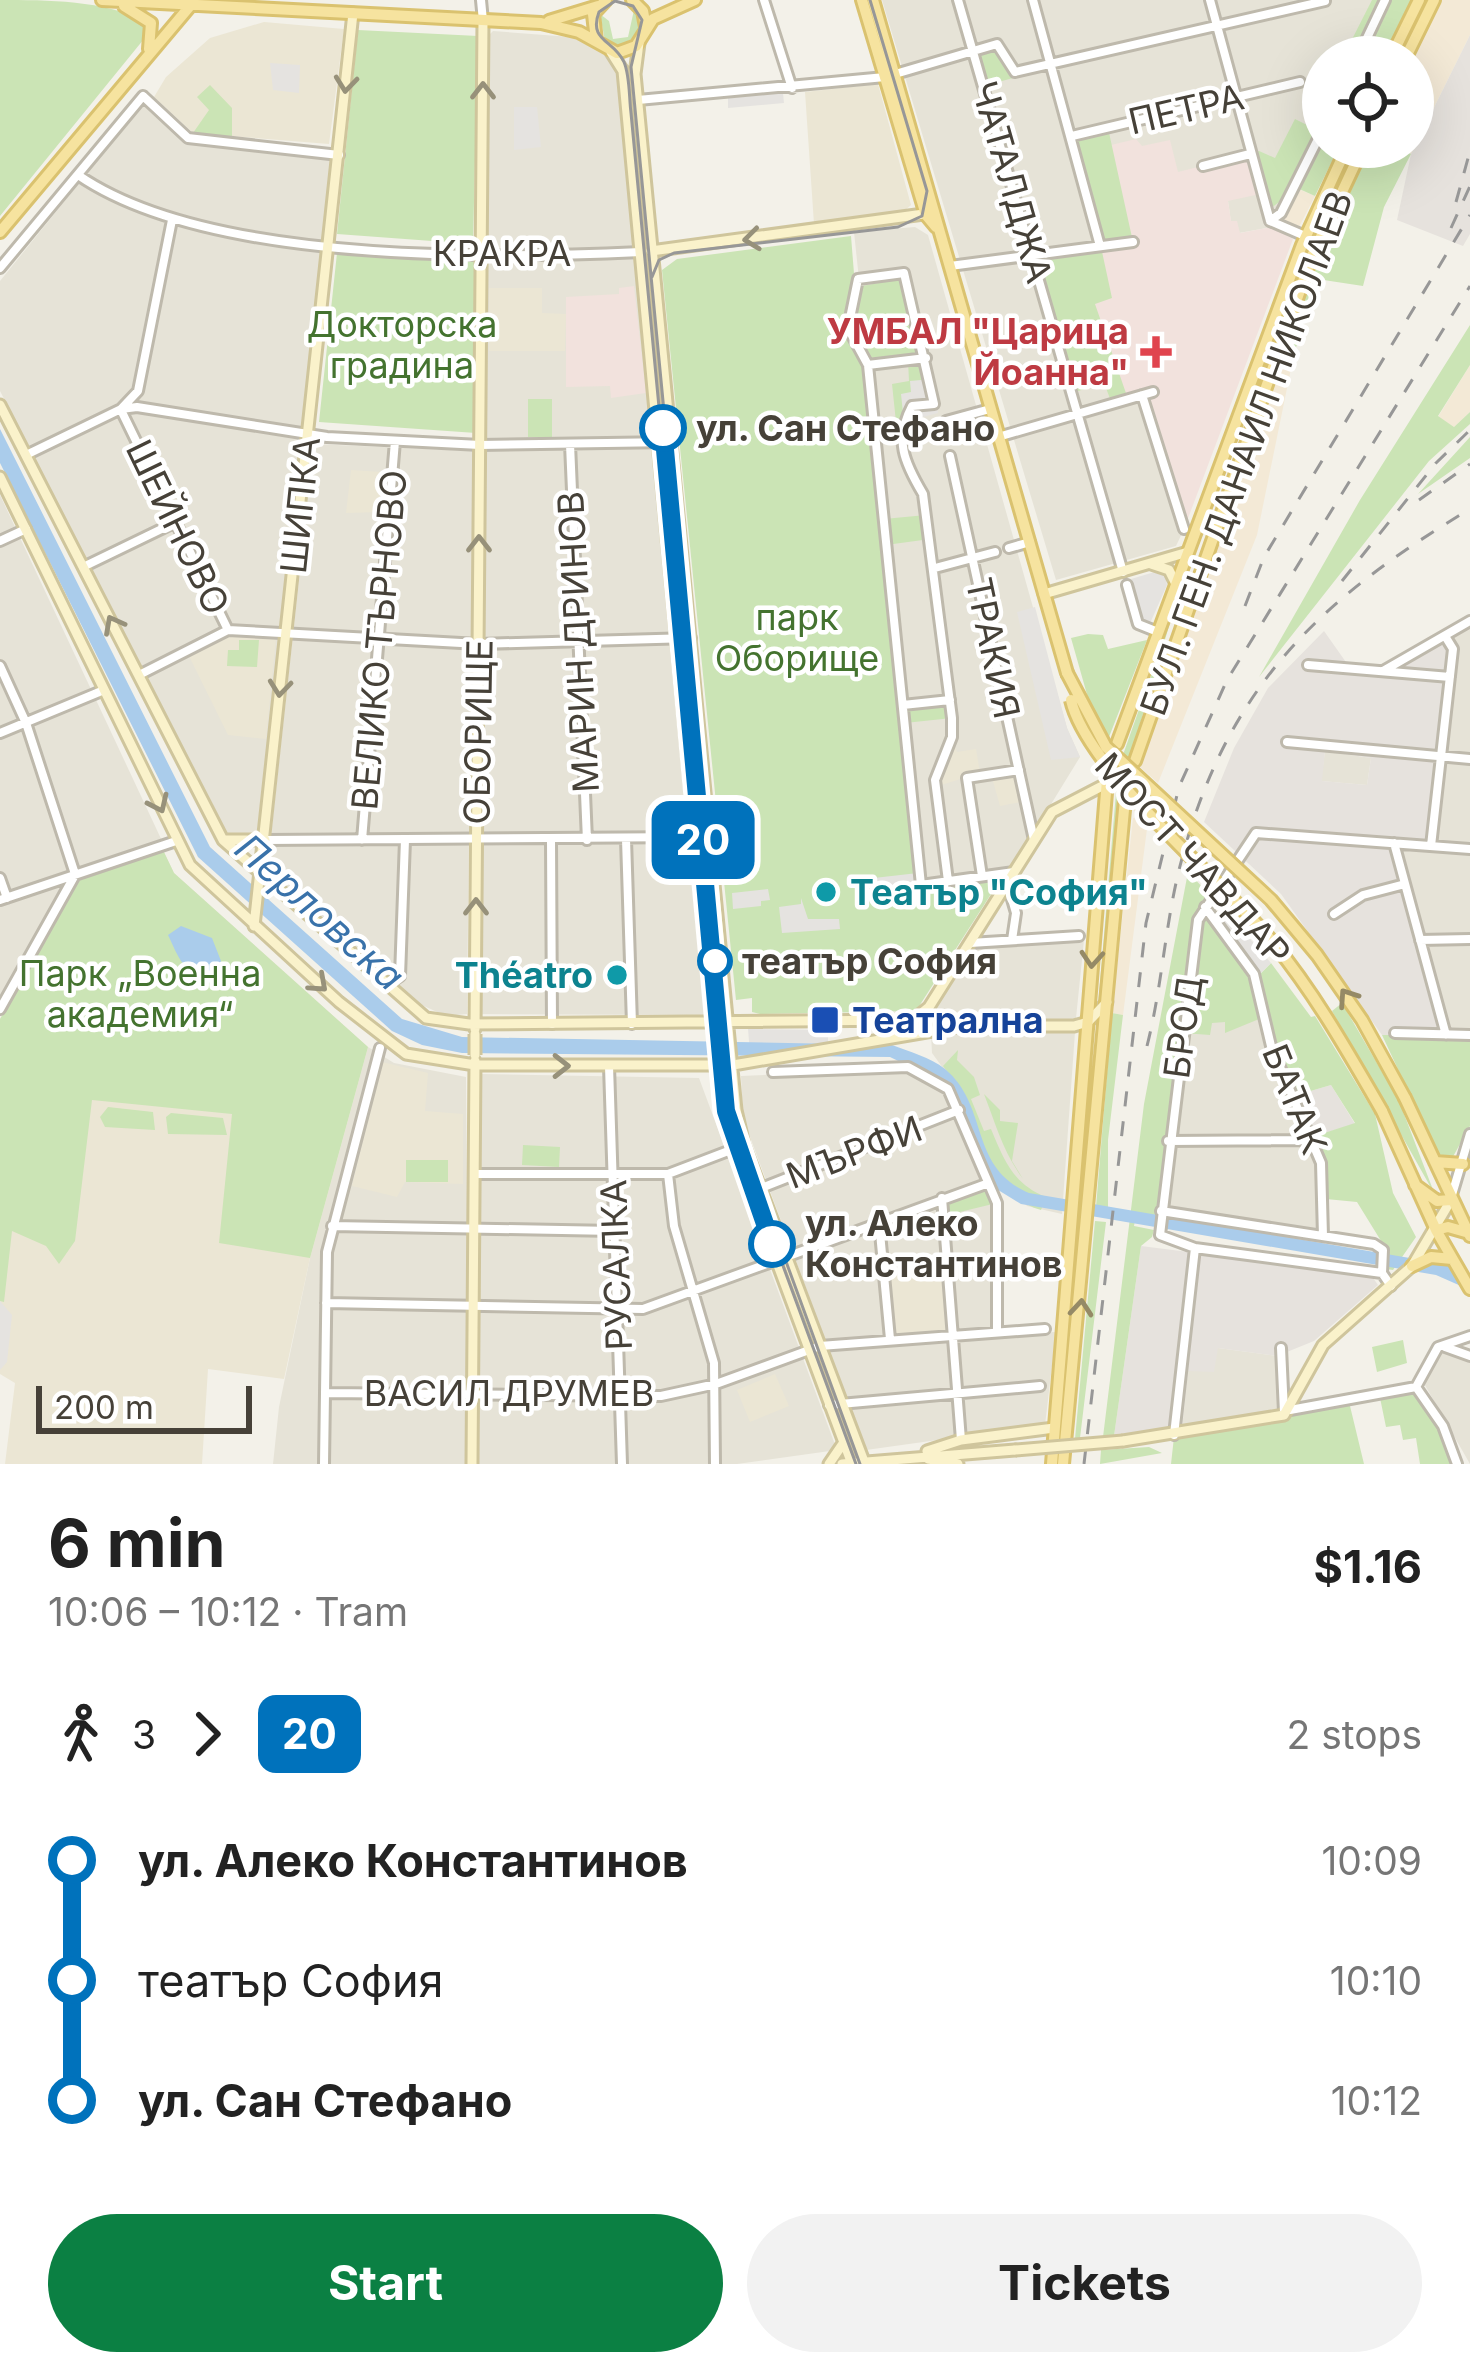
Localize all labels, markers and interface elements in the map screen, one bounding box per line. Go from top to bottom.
map controls [1302,36,1434,168]
button: locate [1302,36,1434,168]
street label: ПЕТРА [1124,74,1248,144]
one-way arrow [334,75,359,94]
street label: ЧАТАЛДЖА [962,76,1062,288]
one-way arrow [470,81,496,99]
street label: БУЛ. ГЕН. ДАНАИЛ НИКОЛАЕВ [1131,185,1361,721]
one-way arrow [743,225,762,251]
street label: КРАКРА [433,231,571,275]
park label: Докторска градина [307,302,497,387]
place label: УМБАЛ "Царица Йоанна" [827,309,1129,394]
marker: УМБАЛ "Царица Йоанна" [1140,336,1172,368]
marker: ул. Сан Стефано [641,406,685,450]
place label: ул. Сан Стефано [696,406,995,450]
street label: ШЕЙНОВО [117,433,239,621]
street label: ШИПКА [271,434,329,576]
street label: ВЕЛИКО ТЪРНОВО [342,468,416,812]
street label: МАРИН ДРИНОВ [548,490,608,794]
one-way arrow [466,534,492,553]
street label: ТРАКИЯ [957,574,1029,722]
park label: парк Оборище [715,595,879,680]
one-way arrow [104,615,127,636]
street label: ОБОРИЩЕ [454,639,502,825]
one-way arrow [268,679,293,698]
street label: МОСТ ЧАВДАР [1086,744,1300,974]
one-way arrow [145,792,168,813]
line badge: 20 [649,801,757,879]
text: 20 [676,814,730,865]
water label: Перловска [226,824,414,1000]
place label: Театър "София" [850,870,1148,914]
marker: Театър "София" [813,879,839,905]
one-way arrow [463,897,489,915]
place label: театър София [742,939,997,983]
marker: театър София [699,945,731,977]
one-way arrow [1080,950,1106,969]
park label: Парк „Военна академия“ [19,951,261,1036]
place label: Théatro [455,953,593,997]
marker: Théatro [604,962,630,988]
one-way arrow [306,970,327,991]
street label: БРОД [1154,973,1212,1081]
one-way arrow [1339,988,1361,1010]
place label: Театрална [852,998,1044,1042]
marker: Театрална [809,1004,841,1036]
street label: БАТАК [1253,1038,1337,1160]
one-way arrow [553,1053,571,1079]
street label: МЪРФИ [780,1106,928,1198]
street label: РУСАЛКА [591,1179,641,1351]
place label: ул. Алеко Константинов [805,1201,1063,1286]
marker: ул. Алеко Константинов [750,1222,794,1266]
one-way arrow [1068,1298,1093,1317]
street label: ВАСИЛ ДРУМЕВ [364,1371,654,1415]
scale bar [36,1380,252,1433]
text: 200 m [54,1387,154,1427]
text: 6 min [48,1503,226,1583]
text: $1.16 [1314,1539,1422,1594]
text: 10:06 – 10:12 · Tram [48,1588,408,1635]
icon: walk [48,1701,114,1767]
icon: forward [174,1701,240,1767]
text: 20 [282,1708,337,1759]
text: 3 [132,1711,156,1758]
text: 2 stops [1286,1711,1422,1758]
text: ул. Алеко Константинов [138,1833,688,1888]
text: 10:09 [1322,1837,1422,1884]
text: театър София [138,1953,443,2008]
text: 10:10 [1330,1957,1422,2004]
text: ул. Сан Стефано [138,2073,512,2128]
text: 10:12 [1331,2077,1422,2124]
button: Start [48,2214,723,2352]
button: Tickets [747,2214,1422,2352]

